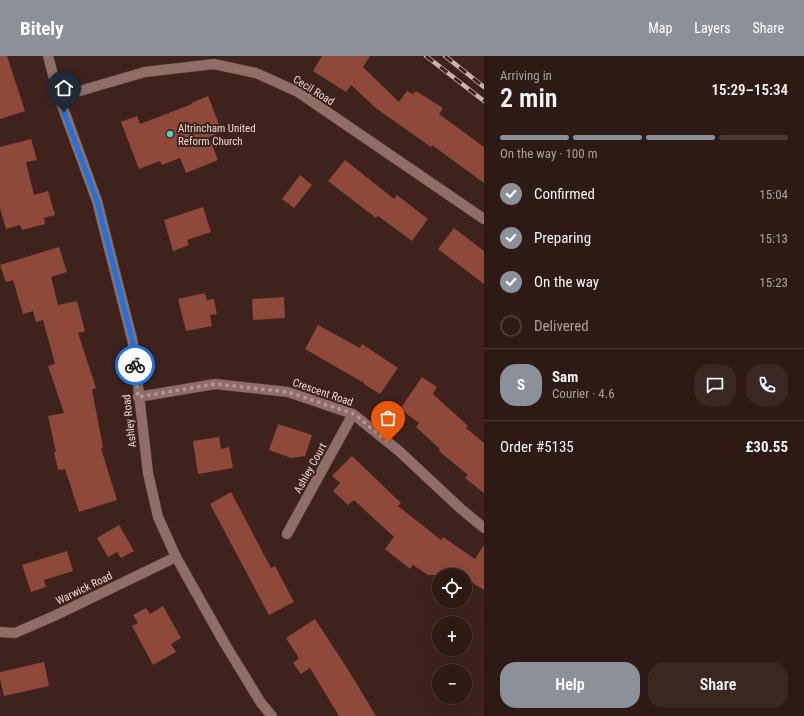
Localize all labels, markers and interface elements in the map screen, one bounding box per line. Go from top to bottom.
text: Bitely [20,17,64,40]
text: Map [648,20,672,36]
text: Layers [694,20,731,36]
text: Share [753,20,784,36]
text: Arriving in [500,68,552,83]
pin [47,71,81,112]
street label: Cecil Road [291,73,337,108]
icon: home [53,77,75,99]
text: 15:29–15:34 [711,81,788,99]
text: 2 min [500,83,558,113]
place label: Altrincham United Reform Church [178,122,256,148]
marker: Altrincham United Reform Church [165,129,175,139]
text: On the way · 100 m [500,146,597,161]
icon: check [500,183,522,205]
text: Confirmed [534,185,595,203]
text: 15:04 [759,187,788,202]
icon: check [500,227,522,249]
text: Preparing [534,229,591,247]
text: 15:13 [759,231,788,246]
icon: check [500,271,522,293]
text: On the way [534,273,599,291]
text: 15:23 [759,275,788,290]
text: Delivered [534,317,589,335]
courier [115,345,155,385]
icon: bike [124,354,146,376]
button: chat [694,364,736,406]
button: phone [746,364,788,406]
text: Sam [552,368,578,386]
street label: Crescent Road [291,376,355,409]
text: S [517,376,525,394]
text: Courier · 4.6 [552,386,615,401]
street label: Ashley Road [120,394,139,448]
pin [371,401,405,442]
icon: bag [377,407,399,429]
text: Order #5135 [500,438,574,456]
text: £30.55 [745,438,788,456]
street label: Ashley Court [291,441,330,496]
map controls [432,568,472,704]
button: locate [432,568,472,608]
street label: Warwick Road [54,569,115,608]
button: + [432,616,472,656]
button: Help [500,662,640,708]
button: Share [648,662,788,708]
button: − [432,664,472,704]

